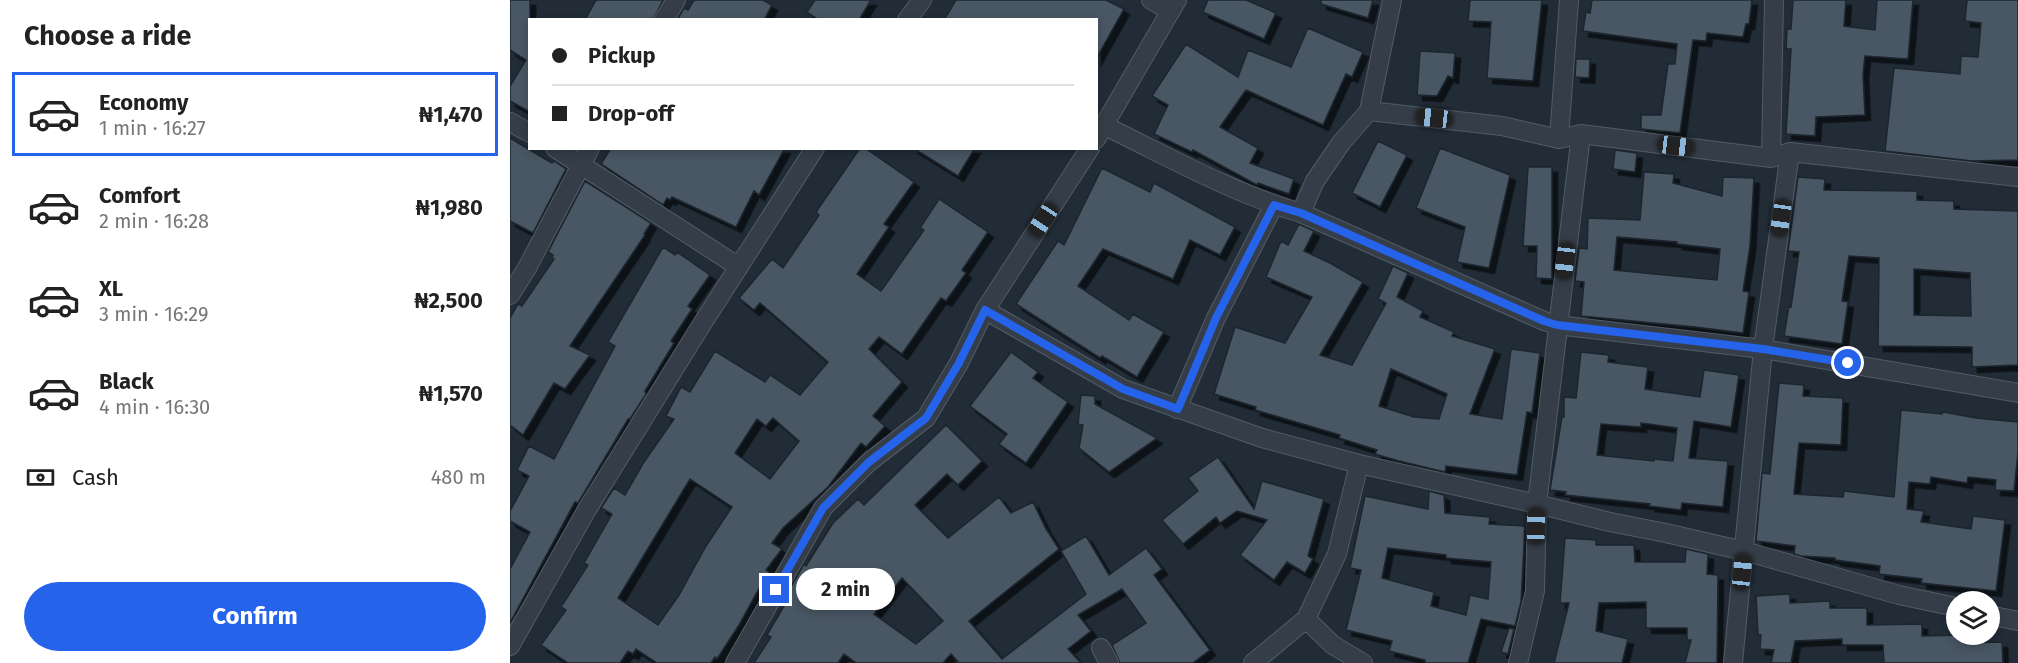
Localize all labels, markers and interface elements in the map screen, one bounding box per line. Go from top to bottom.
text: Choose a ride [24,20,191,52]
text: Pickup [588,42,656,69]
icon: car [27,87,81,141]
text: Economy [99,89,188,116]
text: Drop-off [588,100,674,127]
text: ₦1,470 [419,101,483,128]
car [1415,107,1453,129]
text: 1 min · 16:27 [99,116,206,140]
car [1657,135,1695,157]
icon: car [27,180,81,234]
text: Comfort [99,182,180,209]
text: ₦1,980 [416,194,483,221]
car [1770,199,1792,237]
car [1026,200,1060,240]
text: 2 min · 16:28 [99,209,209,233]
car [1554,242,1576,280]
icon: car [27,273,81,327]
text: XL [99,275,123,302]
text: ₦2,500 [414,287,483,314]
text: 3 min · 16:29 [99,302,209,326]
route start [1834,349,1861,376]
icon: car [27,366,81,420]
text: Black [99,368,154,395]
text: ₦1,570 [419,380,483,407]
text: 4 min · 16:30 [99,395,210,419]
icon: cash [24,461,57,494]
text: Cash [72,464,119,491]
text: 480 m [431,465,486,489]
car [1527,508,1545,544]
car [1731,553,1753,591]
callout: 2 min [797,569,896,611]
route end [762,576,789,603]
text: 2 min [821,577,870,601]
button: Confirm [24,582,486,651]
map controls [1946,591,2000,645]
button: layers [1946,591,2000,645]

